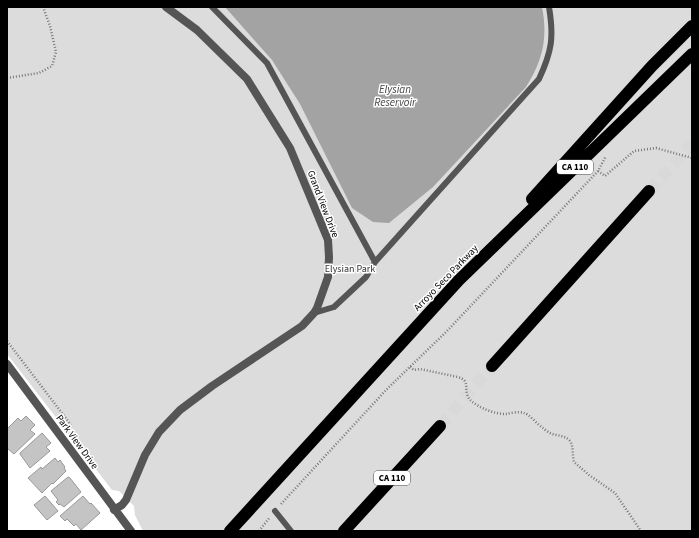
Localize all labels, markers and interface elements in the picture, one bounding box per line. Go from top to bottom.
water label: Elysian Reservoir [374,82,417,110]
road number: CA 110 [557,160,593,174]
street label: Grand View Drive [304,168,342,240]
street label: Arroyo Seco Parkway [411,242,482,314]
park label: Elysian Park [325,262,375,276]
street label: Park View Drive [52,412,102,472]
road number: CA 110 [374,471,410,485]

